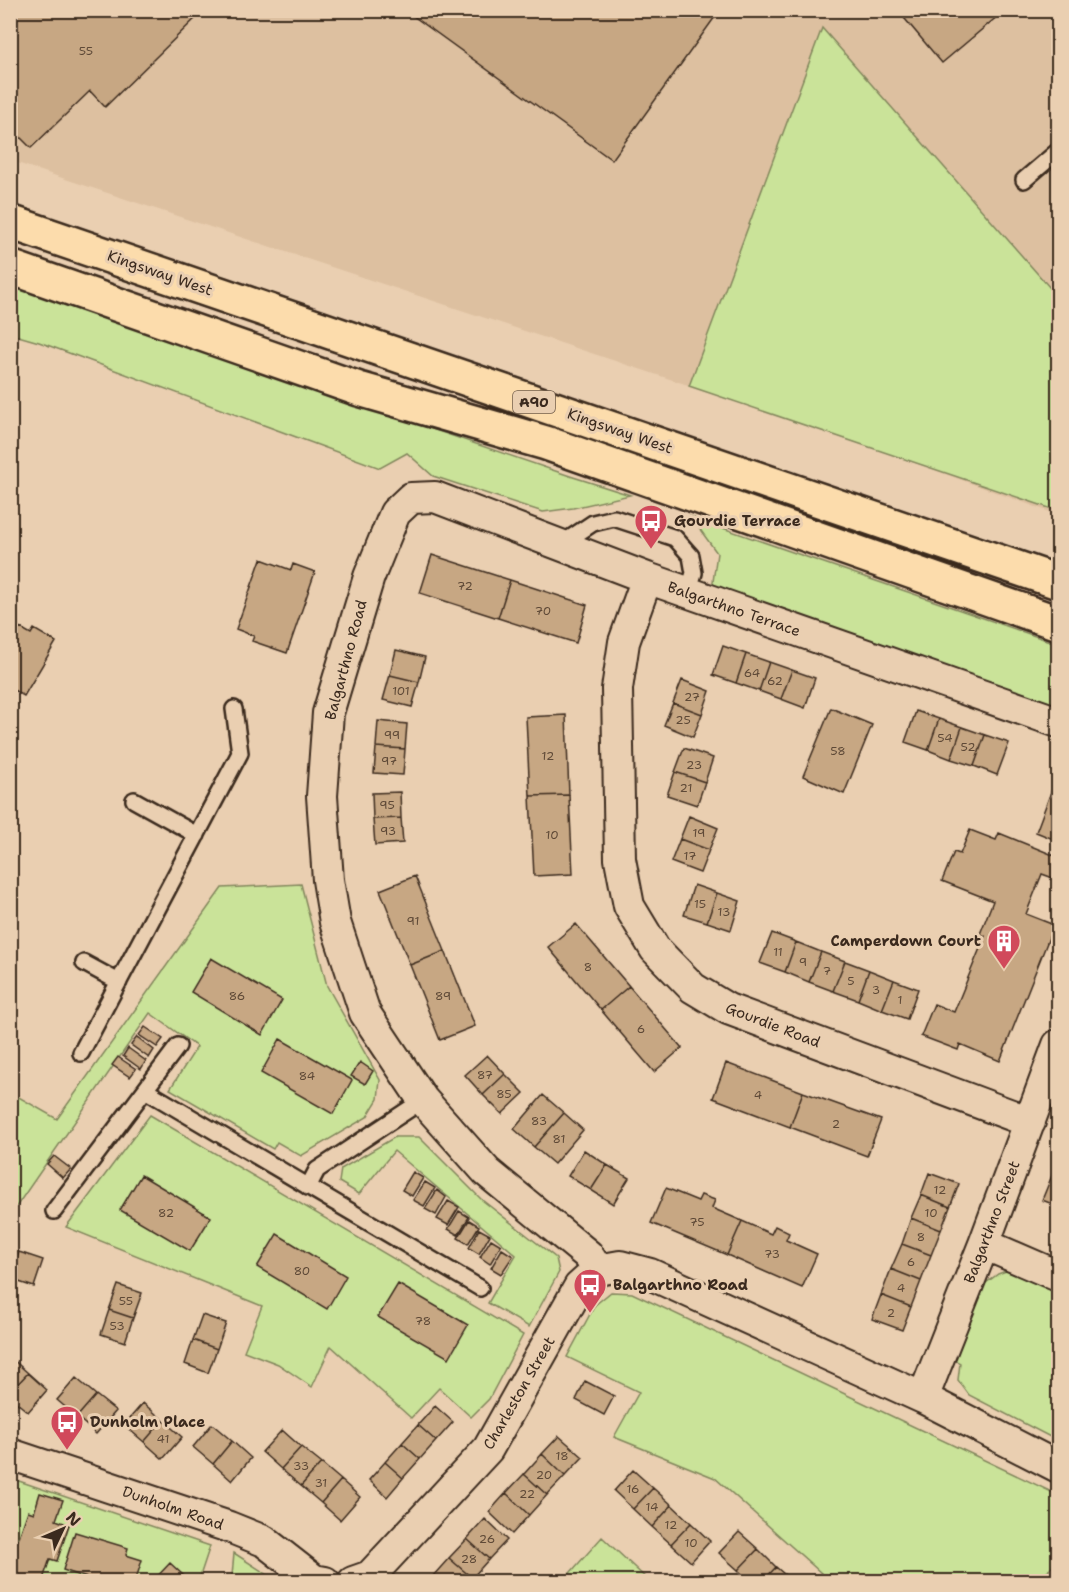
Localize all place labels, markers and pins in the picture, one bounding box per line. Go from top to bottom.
bus stop icon: Gourdie Terrace [633,503,669,550]
place label: Gourdie Terrace [674,511,801,531]
building icon: Camperdown Court [986,923,1022,970]
place label: Camperdown Court [830,931,981,951]
bus stop icon: Balgarthno Road [572,1267,608,1314]
place label: Balgarthno Road [613,1275,748,1295]
bus stop icon: Dunholm Place [49,1404,85,1451]
place label: Dunholm Place [90,1412,205,1432]

